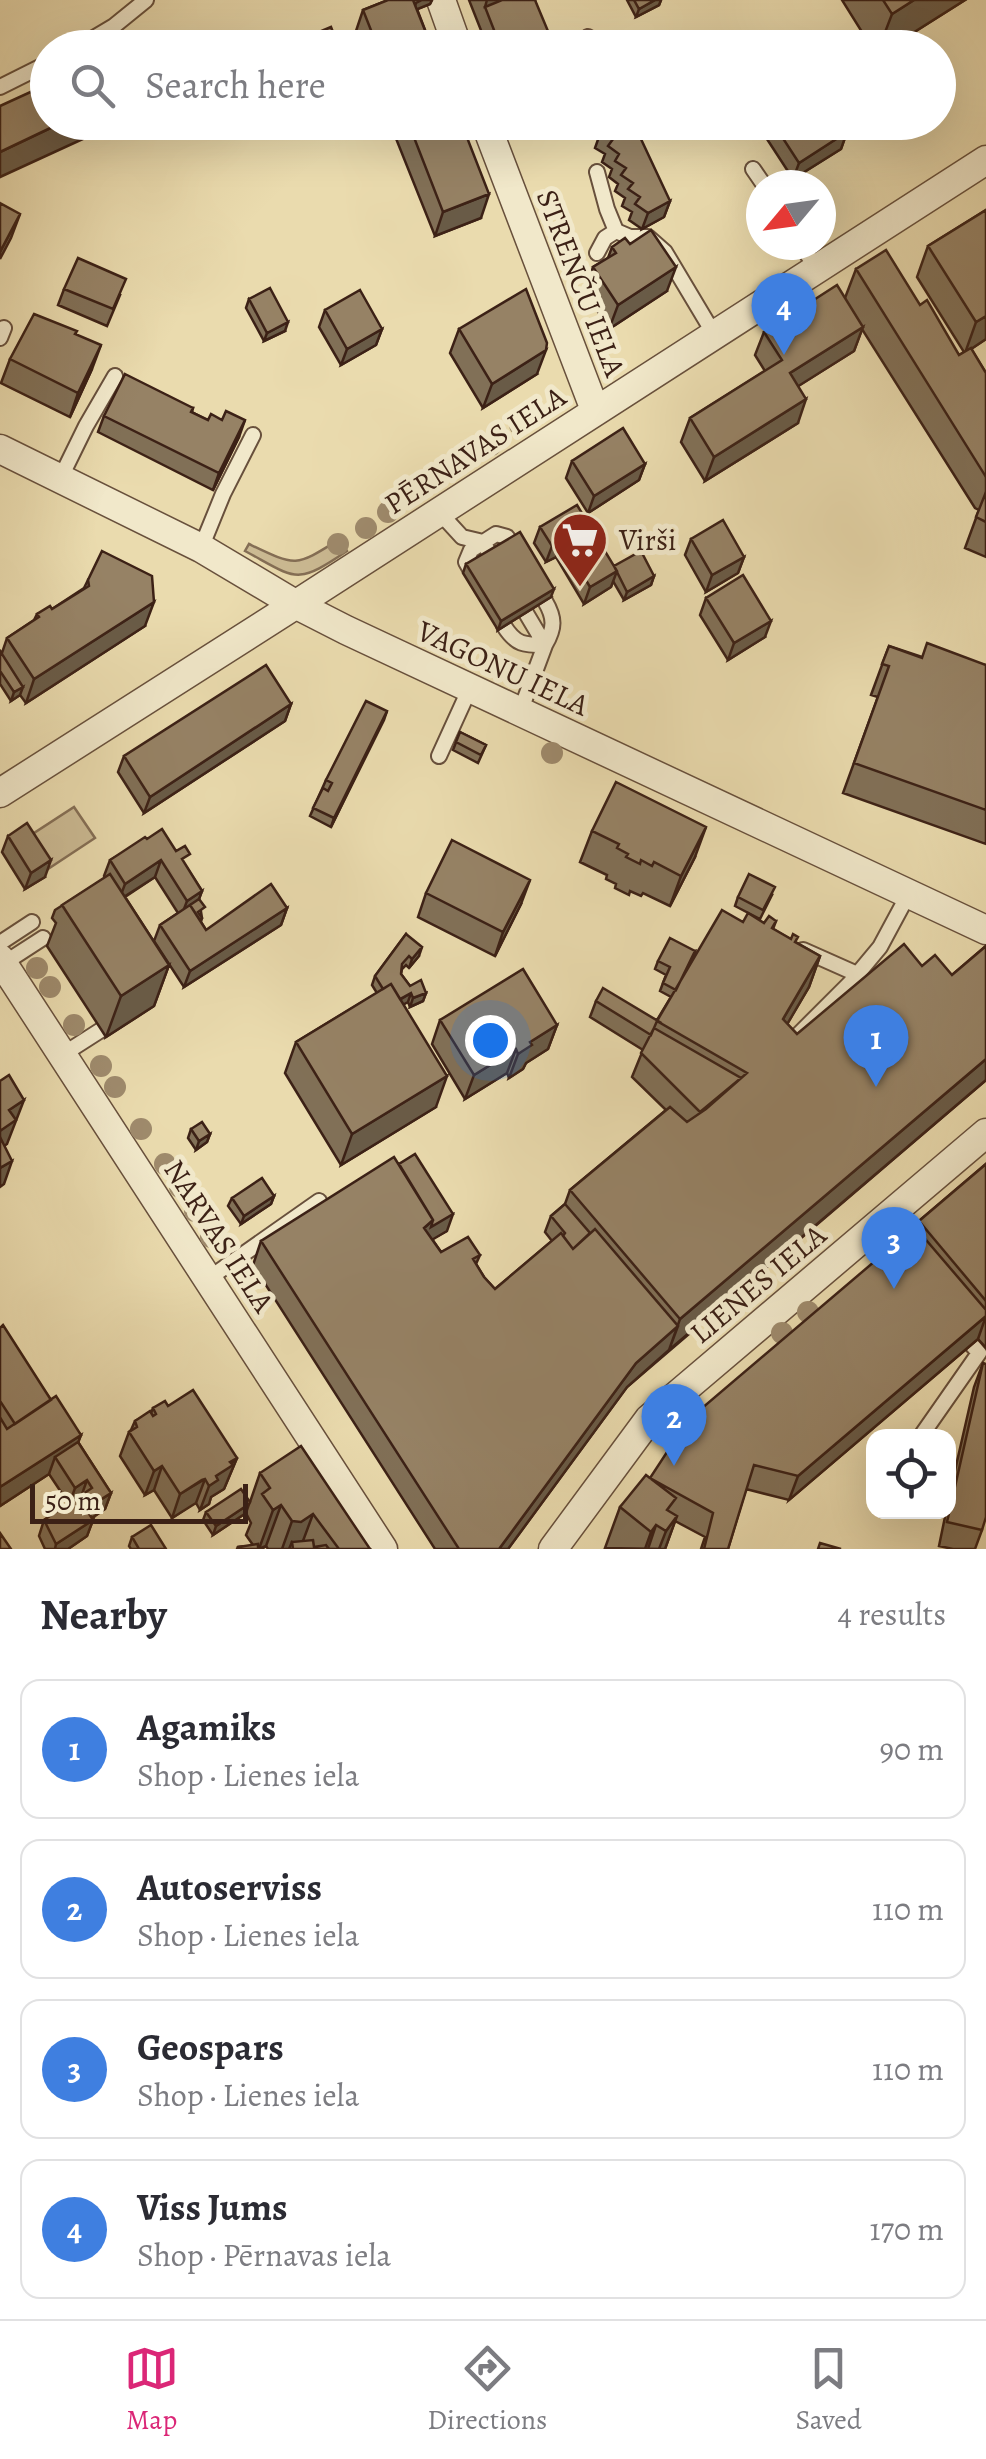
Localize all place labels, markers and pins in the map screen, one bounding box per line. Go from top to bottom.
pin: 4 [752,272,816,355]
supermarket icon: Virši [550,510,610,589]
place label: Virši [618,520,677,560]
pin: 1 [844,1004,908,1087]
pin: 3 [862,1206,926,1289]
pin: 2 [642,1384,706,1466]

